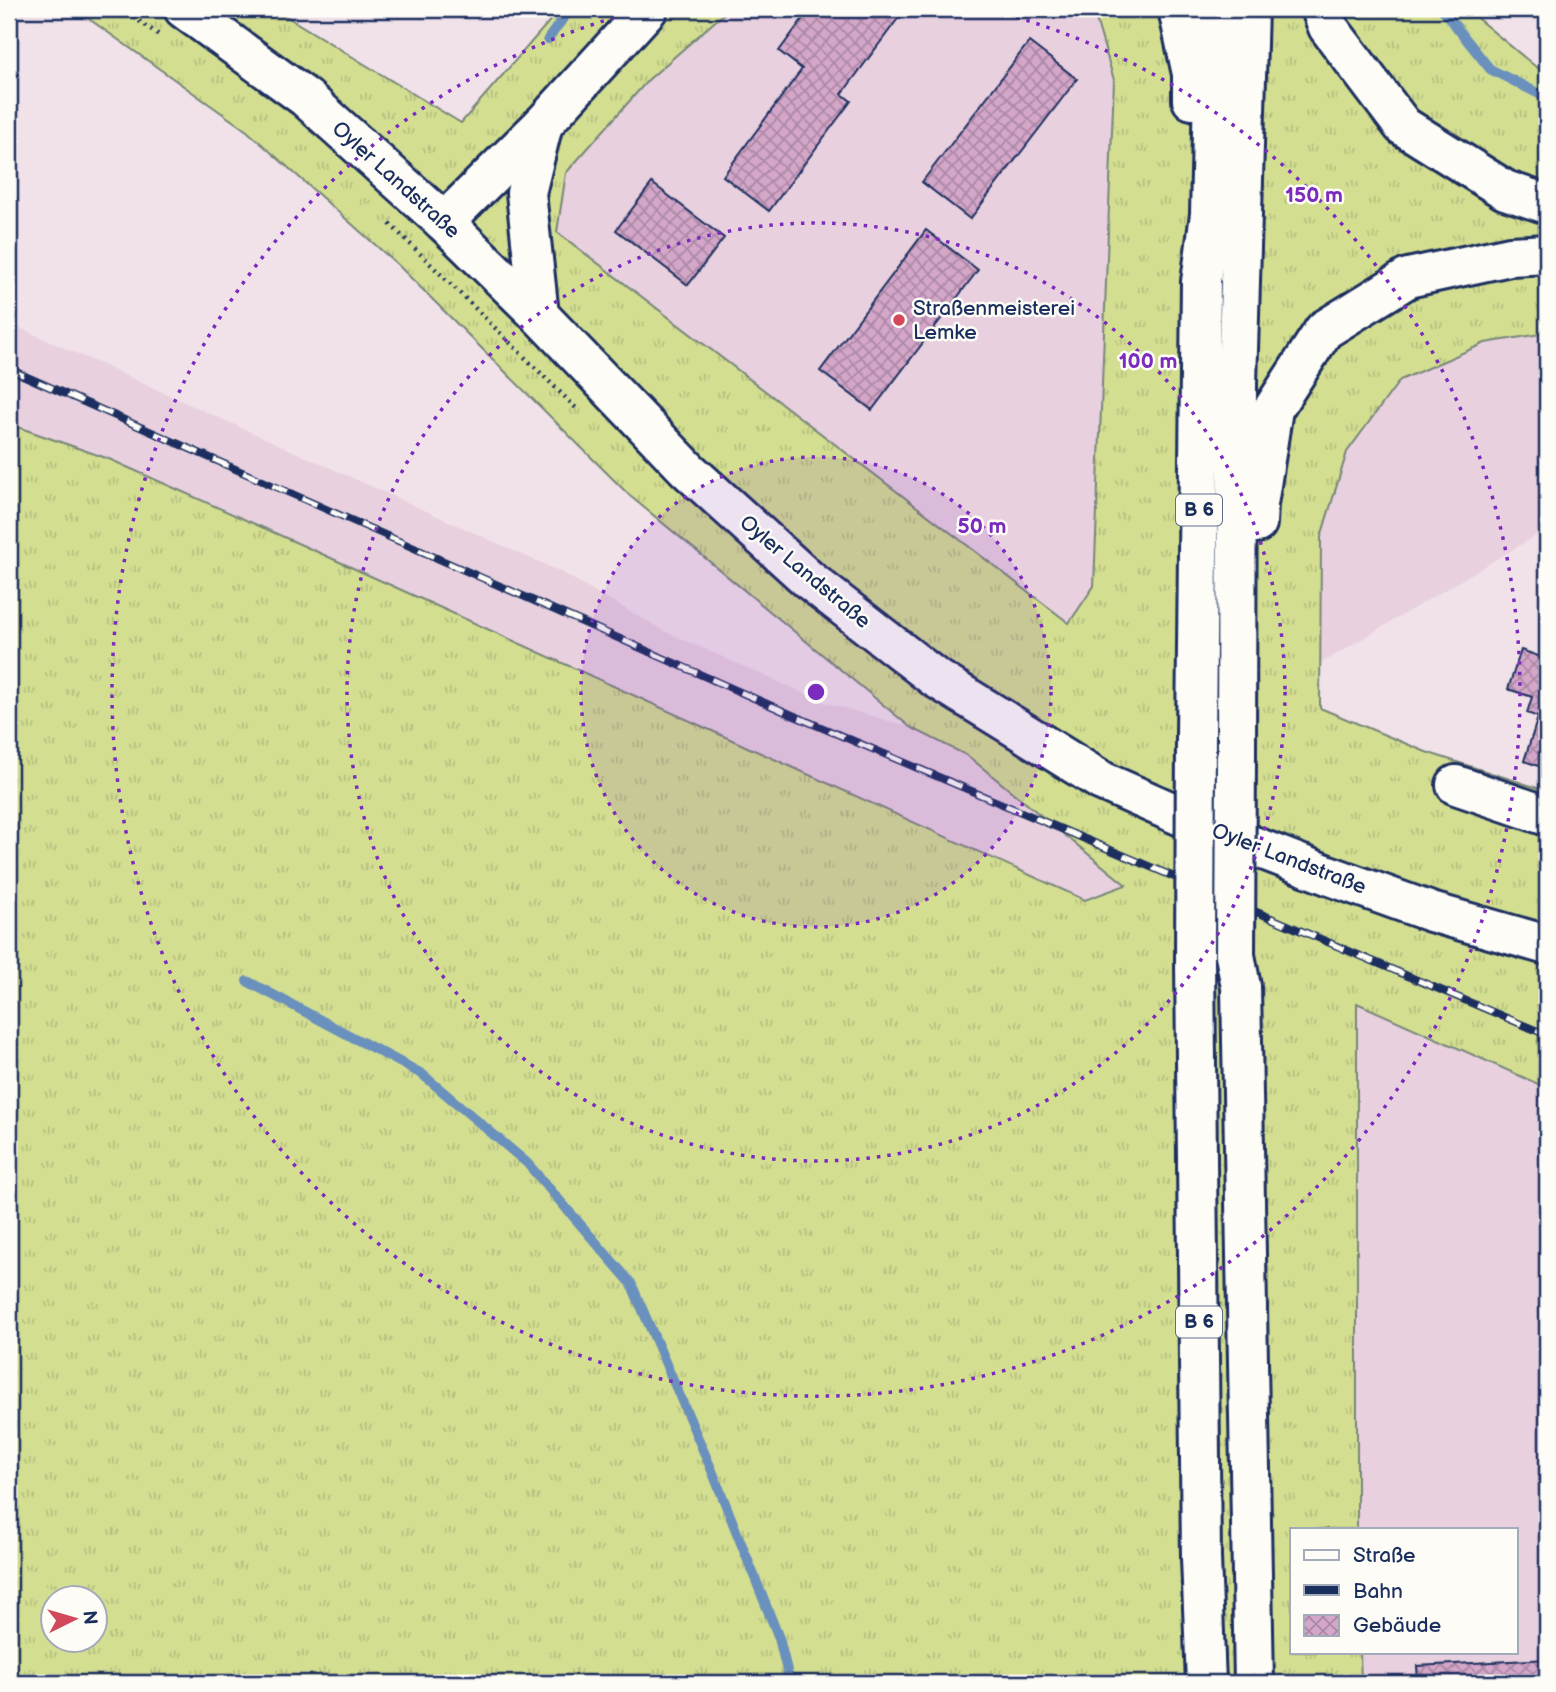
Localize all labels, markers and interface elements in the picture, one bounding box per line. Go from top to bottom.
street label: Oyler Landstraße [327,116,465,244]
text: 150 m [1285,183,1343,208]
place label: Straßenmeisterei Lemke [913,296,1075,345]
marker: Straßenmeisterei Lemke [891,312,907,328]
text: 100 m [1119,349,1177,374]
road number: B 6 [1176,495,1222,526]
street label: Oyler Landstraße [735,510,875,634]
text: 50 m [958,514,1006,539]
centre of rings [804,680,828,704]
street label: Oyler Landstraße [1208,818,1370,900]
road number: B 6 [1176,1306,1222,1338]
legend [1290,1528,1518,1654]
text: Straße [1353,1543,1415,1568]
text: Bahn [1353,1579,1403,1604]
north arrow [38,1584,108,1654]
text: N [77,1610,102,1626]
text: Gebäude [1353,1613,1441,1638]

